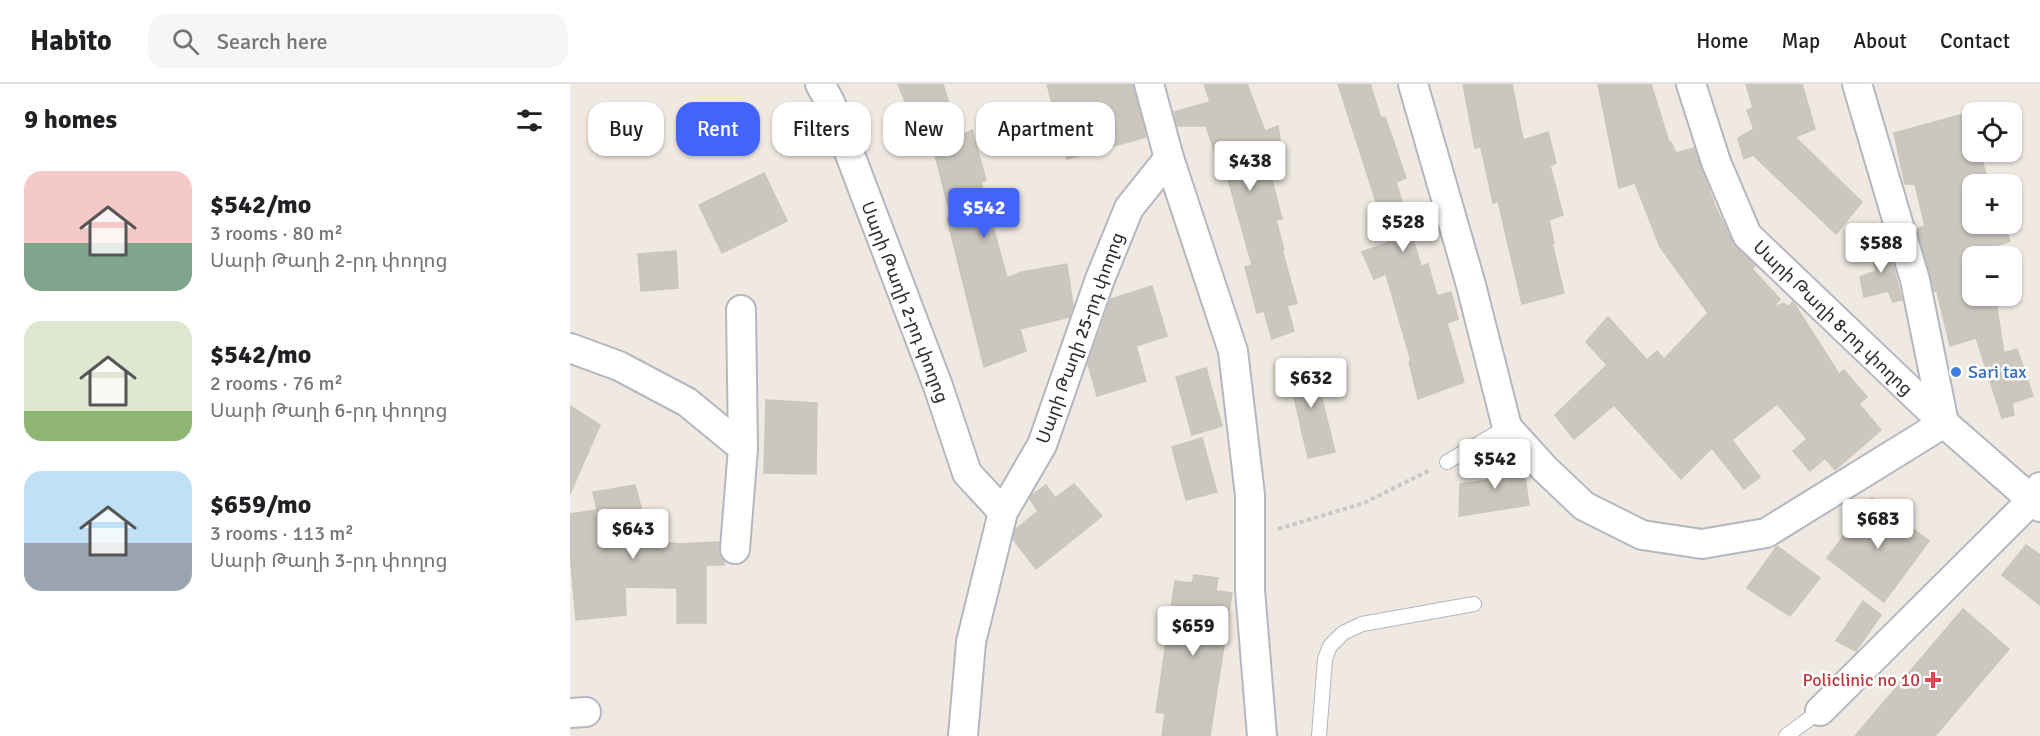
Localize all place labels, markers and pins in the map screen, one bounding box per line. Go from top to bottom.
pin: $438 [1214,141,1286,192]
pin: $542 [948,188,1020,239]
pin: $528 [1367,202,1439,253]
pin: $588 [1845,223,1917,274]
pin: $632 [1275,358,1347,409]
place label: Sari tax [1968,361,2027,383]
marker: Sari tax [1949,365,1963,379]
pin: $542 [1459,439,1531,490]
pin: $683 [1842,499,1914,550]
pin: $643 [597,509,669,560]
pin: $659 [1157,606,1229,657]
place label: Policlinic no 10 [1803,669,1920,691]
marker: Policlinic no 10 [1924,671,1942,689]

